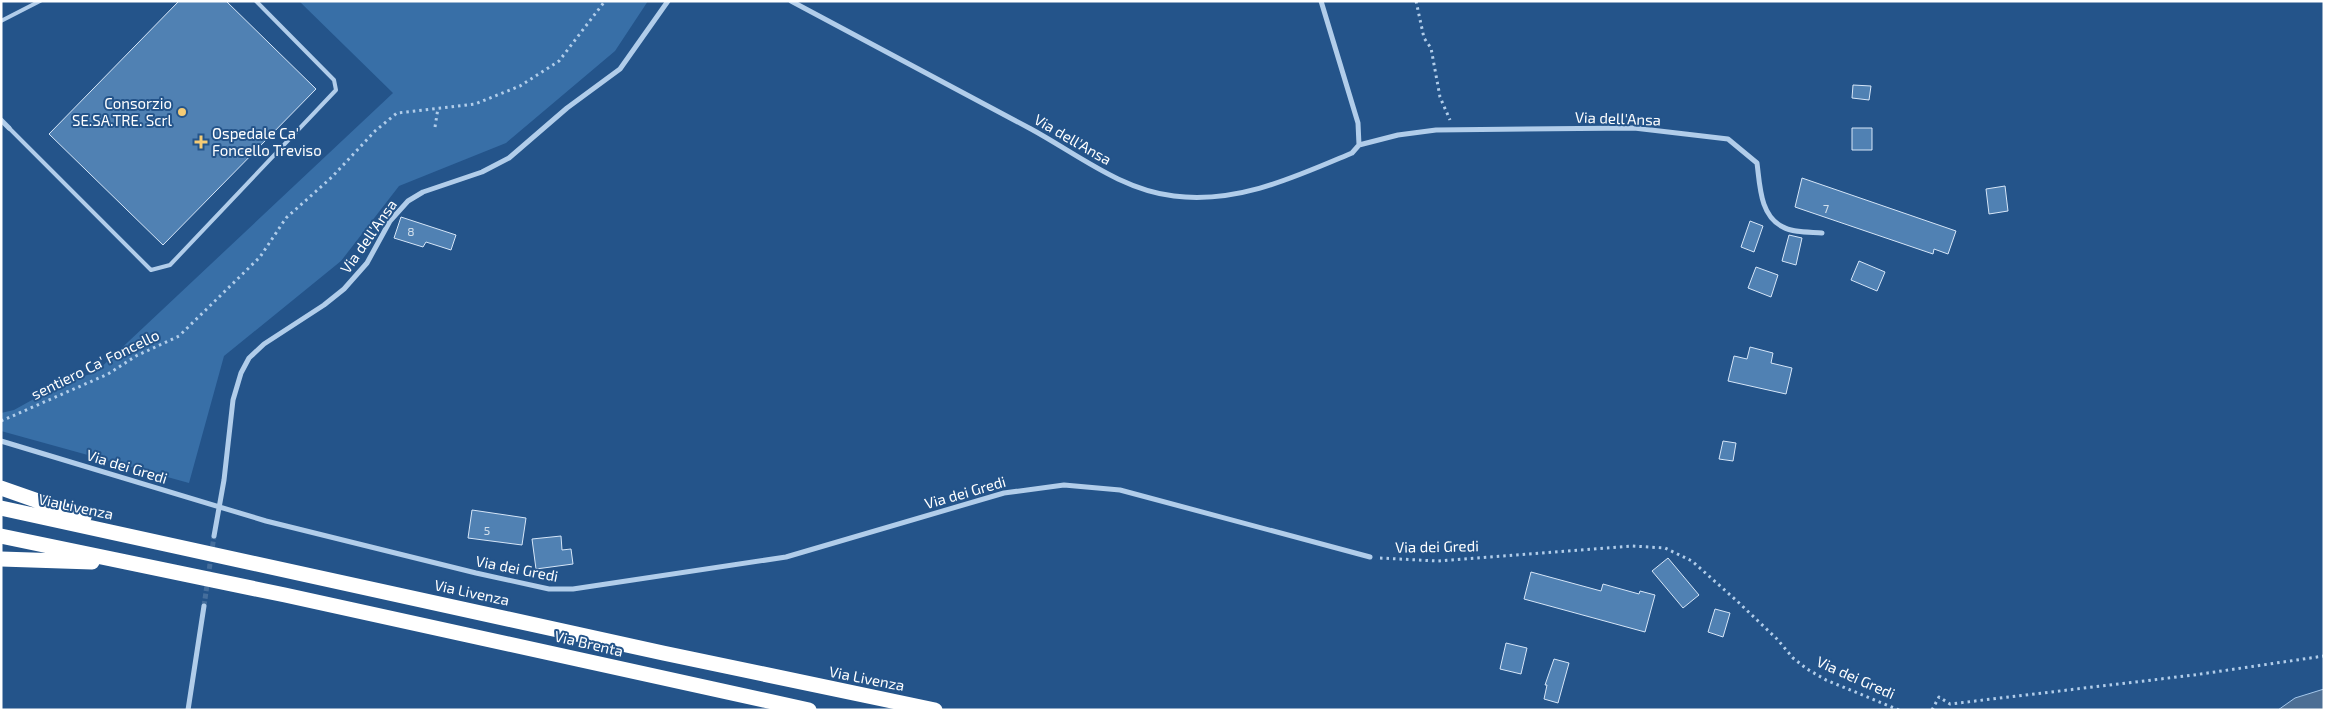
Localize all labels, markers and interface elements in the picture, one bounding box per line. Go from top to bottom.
place label: Consorzio SE.SA.TRE. Scrl [72,94,173,129]
marker: Consorzio SE.SA.TRE. Scrl [176,106,188,118]
street label: Via dell'Ansa [1575,108,1661,128]
street label: Via dell'Ansa [1031,110,1115,168]
place label: Ospedale Ca' Foncello Treviso [212,124,322,159]
marker: Ospedale Ca' Foncello Treviso [194,135,208,149]
street label: Via dell'Ansa [336,196,400,276]
house number: 7 [1823,201,1829,215]
house number: 8 [407,224,415,238]
street label: sentiero Ca' Foncello [28,325,162,403]
street label: Via dei Gredi [84,445,170,487]
street label: Via dei Gredi [922,472,1008,512]
street label: Via Livenza [37,489,115,523]
house number: 5 [484,523,490,537]
street label: Via dei Gredi [1395,536,1479,556]
street label: Via dei Gredi [474,551,560,585]
street label: Via Livenza [433,575,511,609]
street label: Via Brenta [553,626,625,660]
street label: Via dei Gredi [1814,652,1898,702]
street label: Via Livenza [828,662,906,694]

